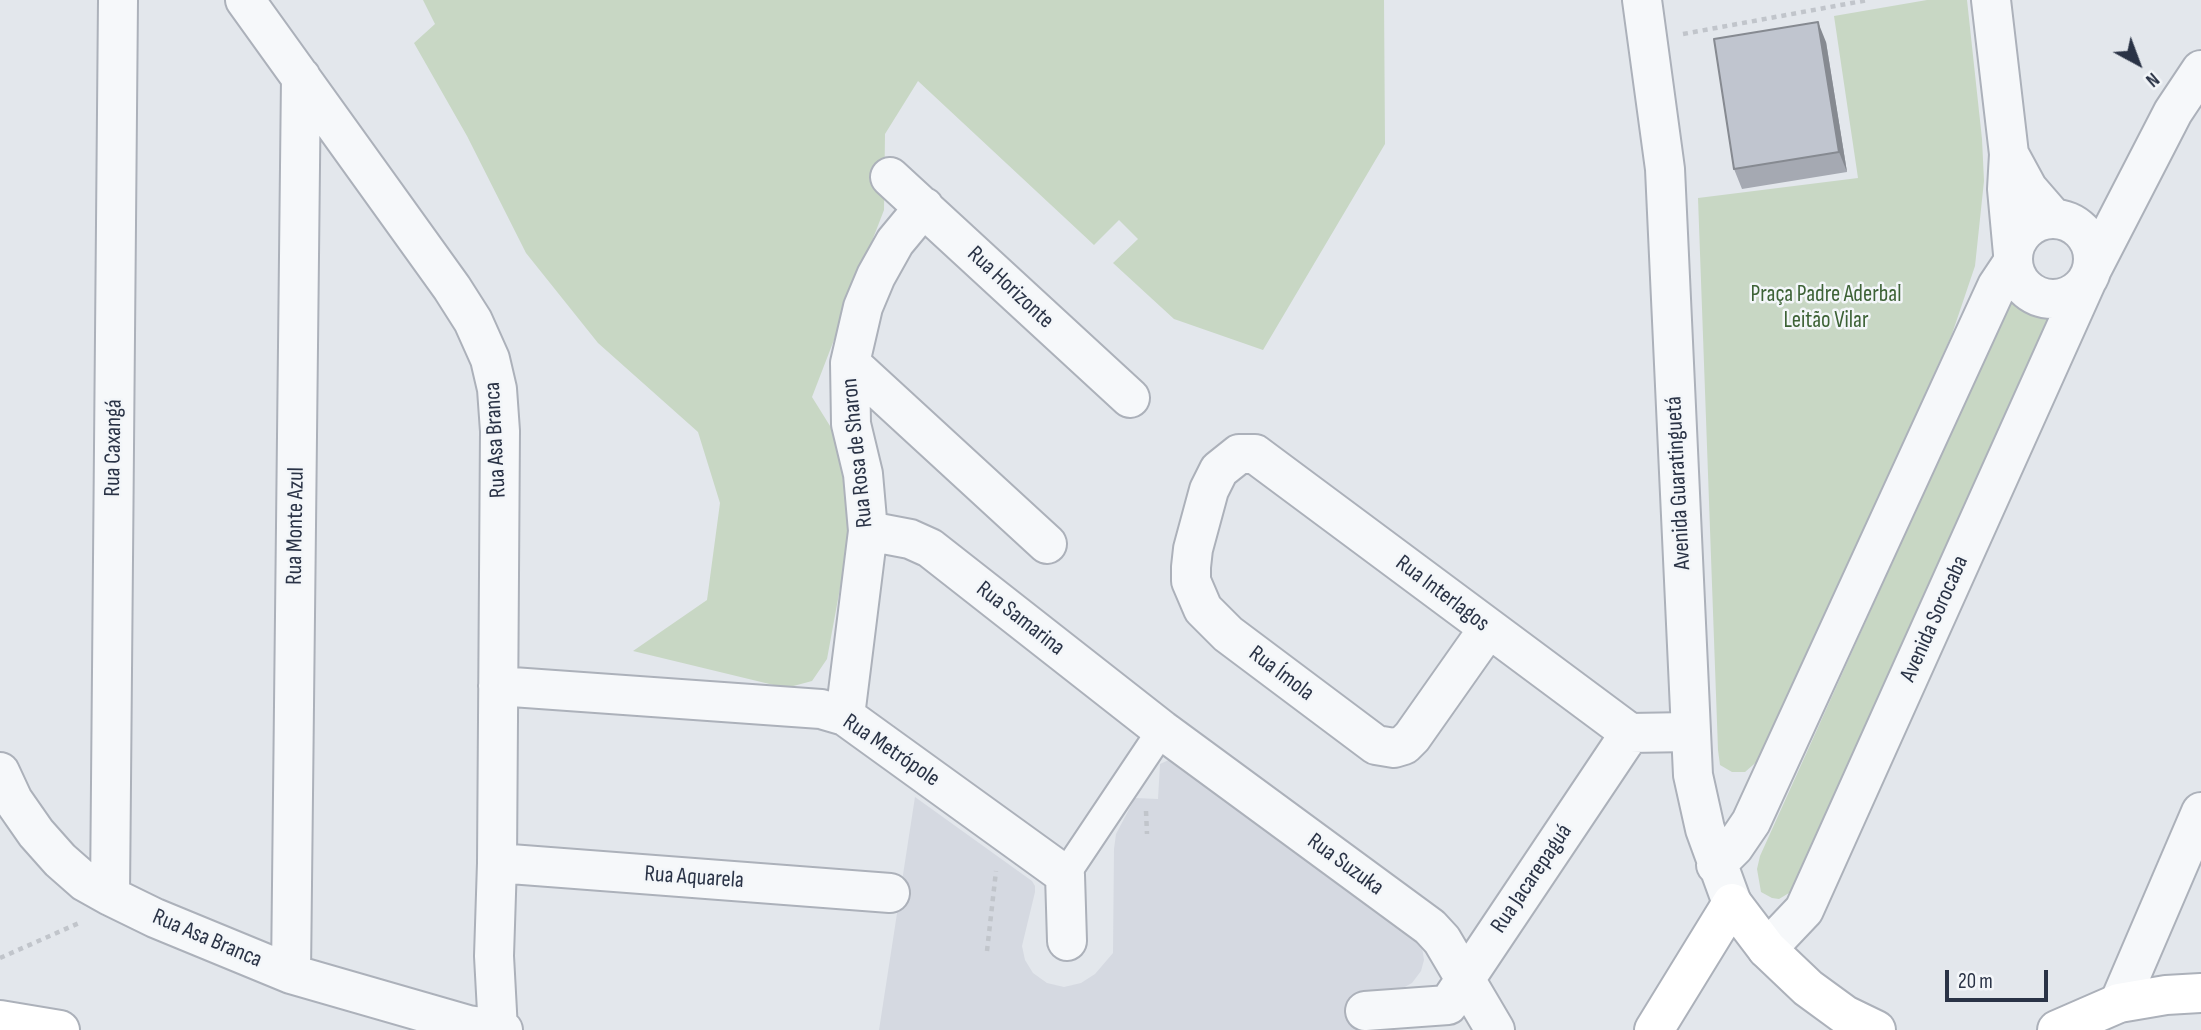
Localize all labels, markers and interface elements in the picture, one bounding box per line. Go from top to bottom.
north arrow [2103,28,2173,98]
text: N [2141,67,2163,91]
street label: Rua Horizonte [961,241,1059,335]
park label: Praça Padre Aderbal Leitão Vilar [1751,281,1901,335]
street label: Rua Rosa de Sharon [836,377,880,529]
street label: Rua Asa Branca [479,381,513,499]
street label: Avenida Guaratinguetá [1661,396,1697,570]
street label: Rua Caxangá [99,399,129,497]
street label: Rua Monte Azul [281,467,311,585]
street label: Rua Interlagos [1390,550,1494,638]
street label: Avenida Sorocaba [1895,552,1975,686]
street label: Rua Samarina [970,576,1070,662]
street label: Rua Ímola [1243,640,1319,708]
street label: Rua Metrópole [837,709,945,793]
street label: Rua Jacarepaguá [1485,819,1579,939]
street label: Rua Suzuka [1301,828,1389,902]
street label: Rua Aquarela [643,861,745,895]
street label: Rua Asa Branca [148,904,266,974]
scale bar [1949,956,2052,1000]
text: 20 m [1958,969,1993,994]

